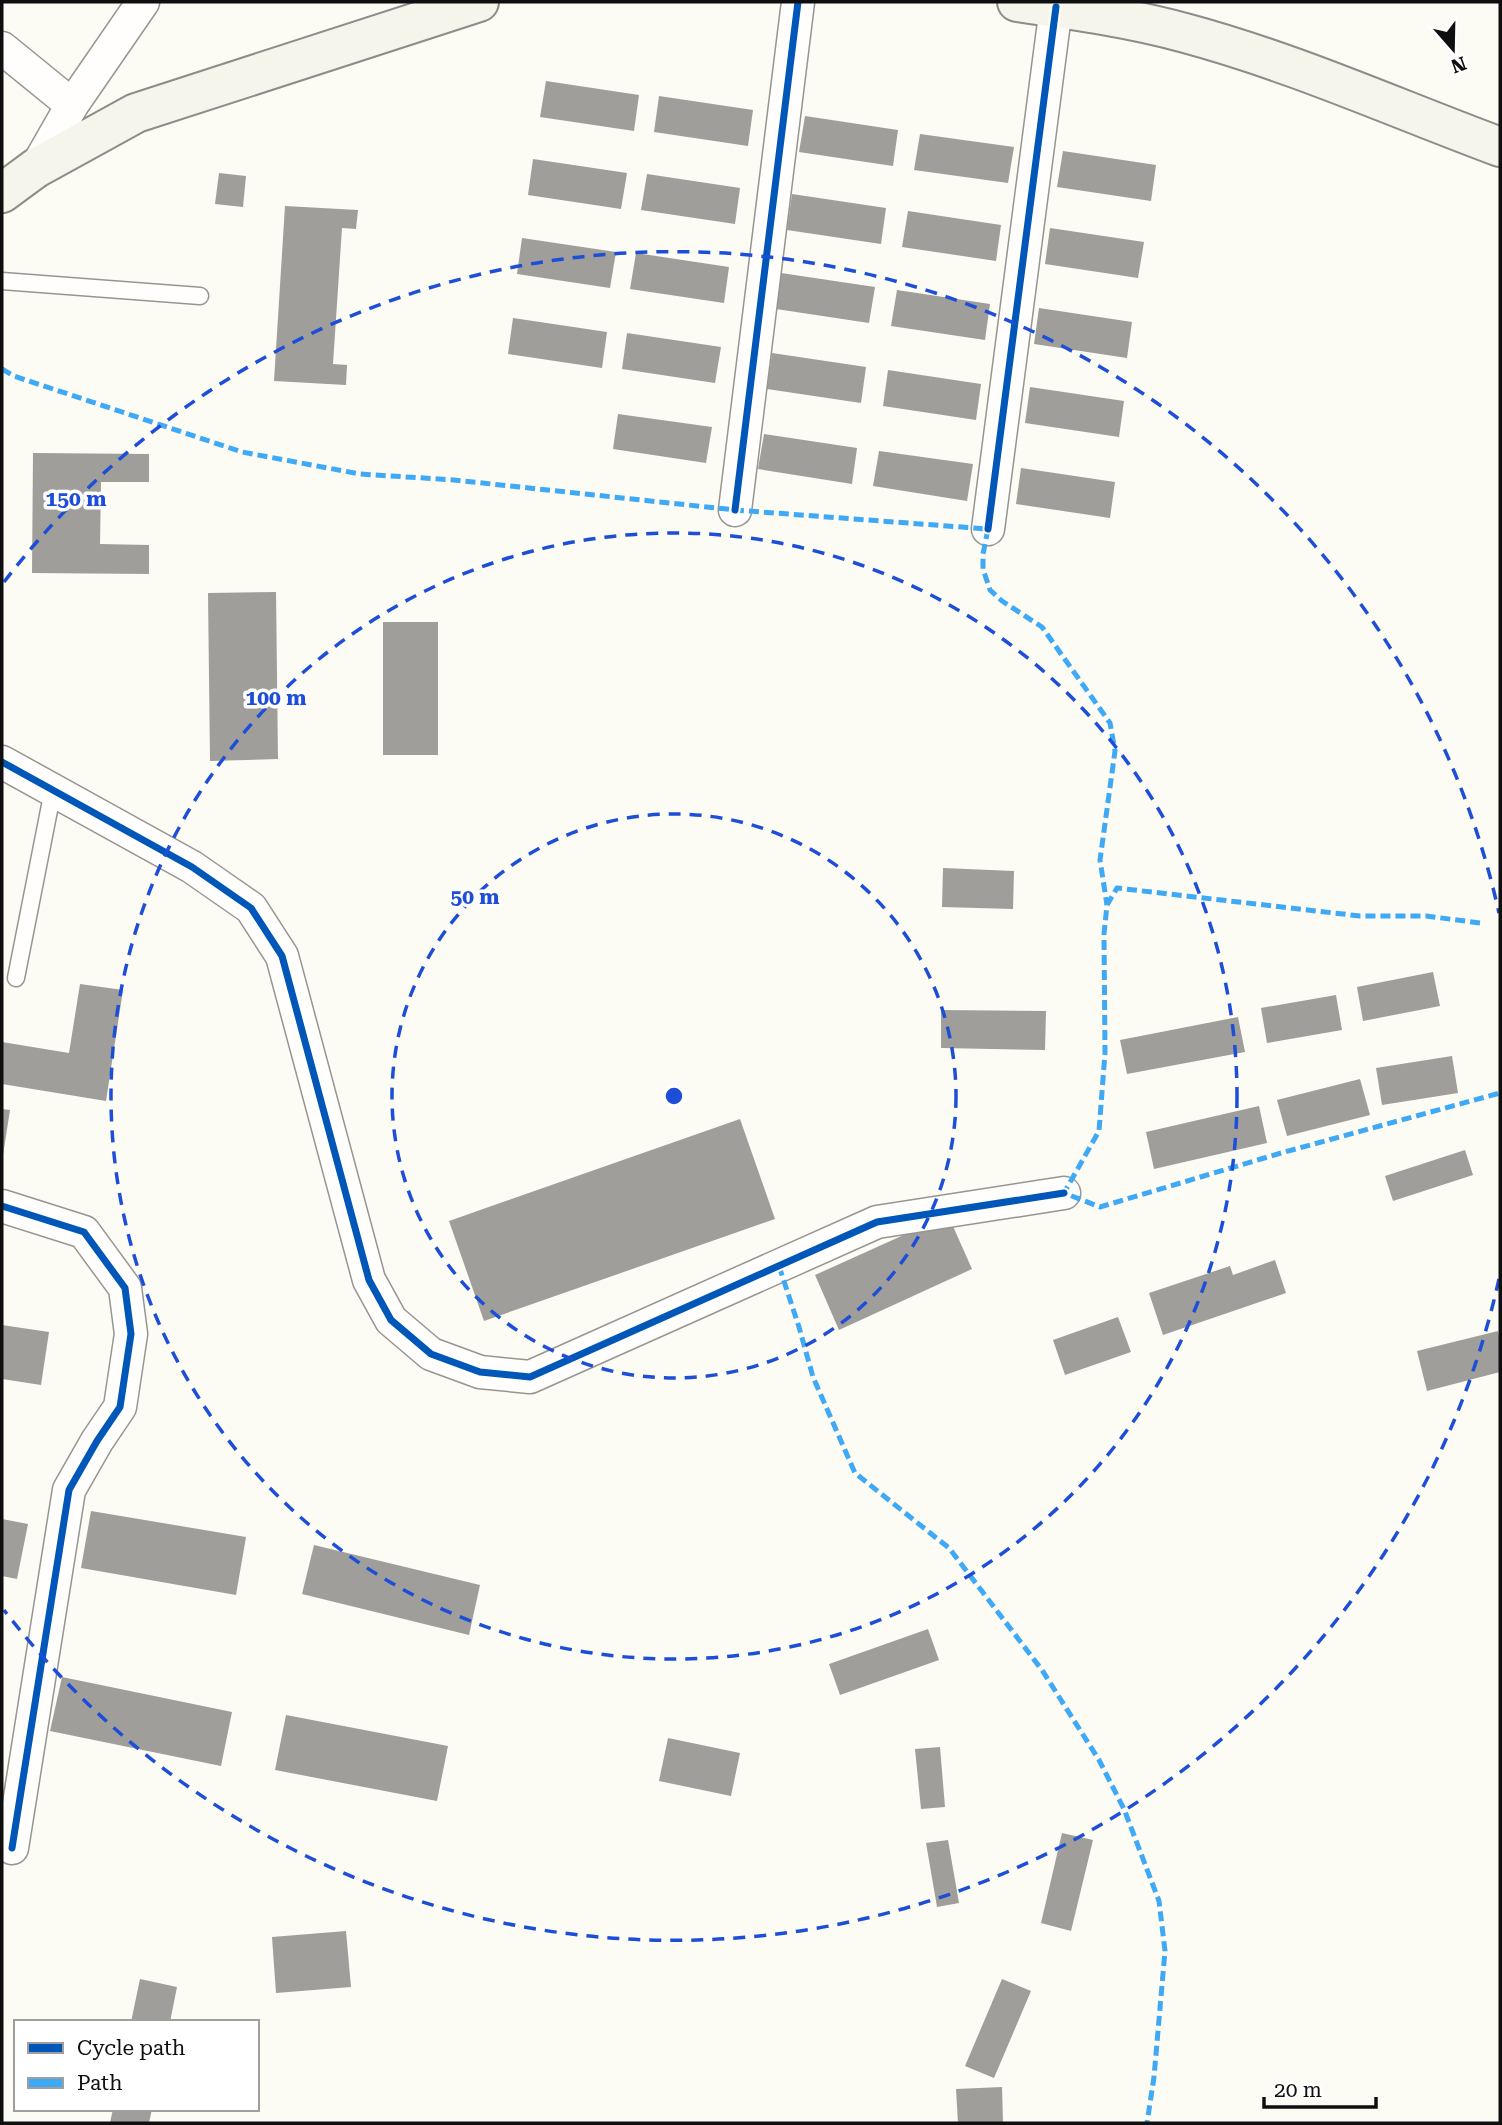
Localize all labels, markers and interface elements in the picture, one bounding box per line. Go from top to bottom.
north arrow [1418,14,1488,84]
text: N [1447,51,1469,78]
text: 150 m [46,487,106,511]
text: 100 m [246,686,306,710]
text: 50 m [450,885,500,909]
centre of rings [662,1084,686,1108]
legend [14,2020,259,2111]
text: Cycle path [77,2036,186,2060]
scale bar [1264,2066,1376,2110]
text: Path [77,2071,123,2095]
text: 20 m [1274,2078,1322,2102]

